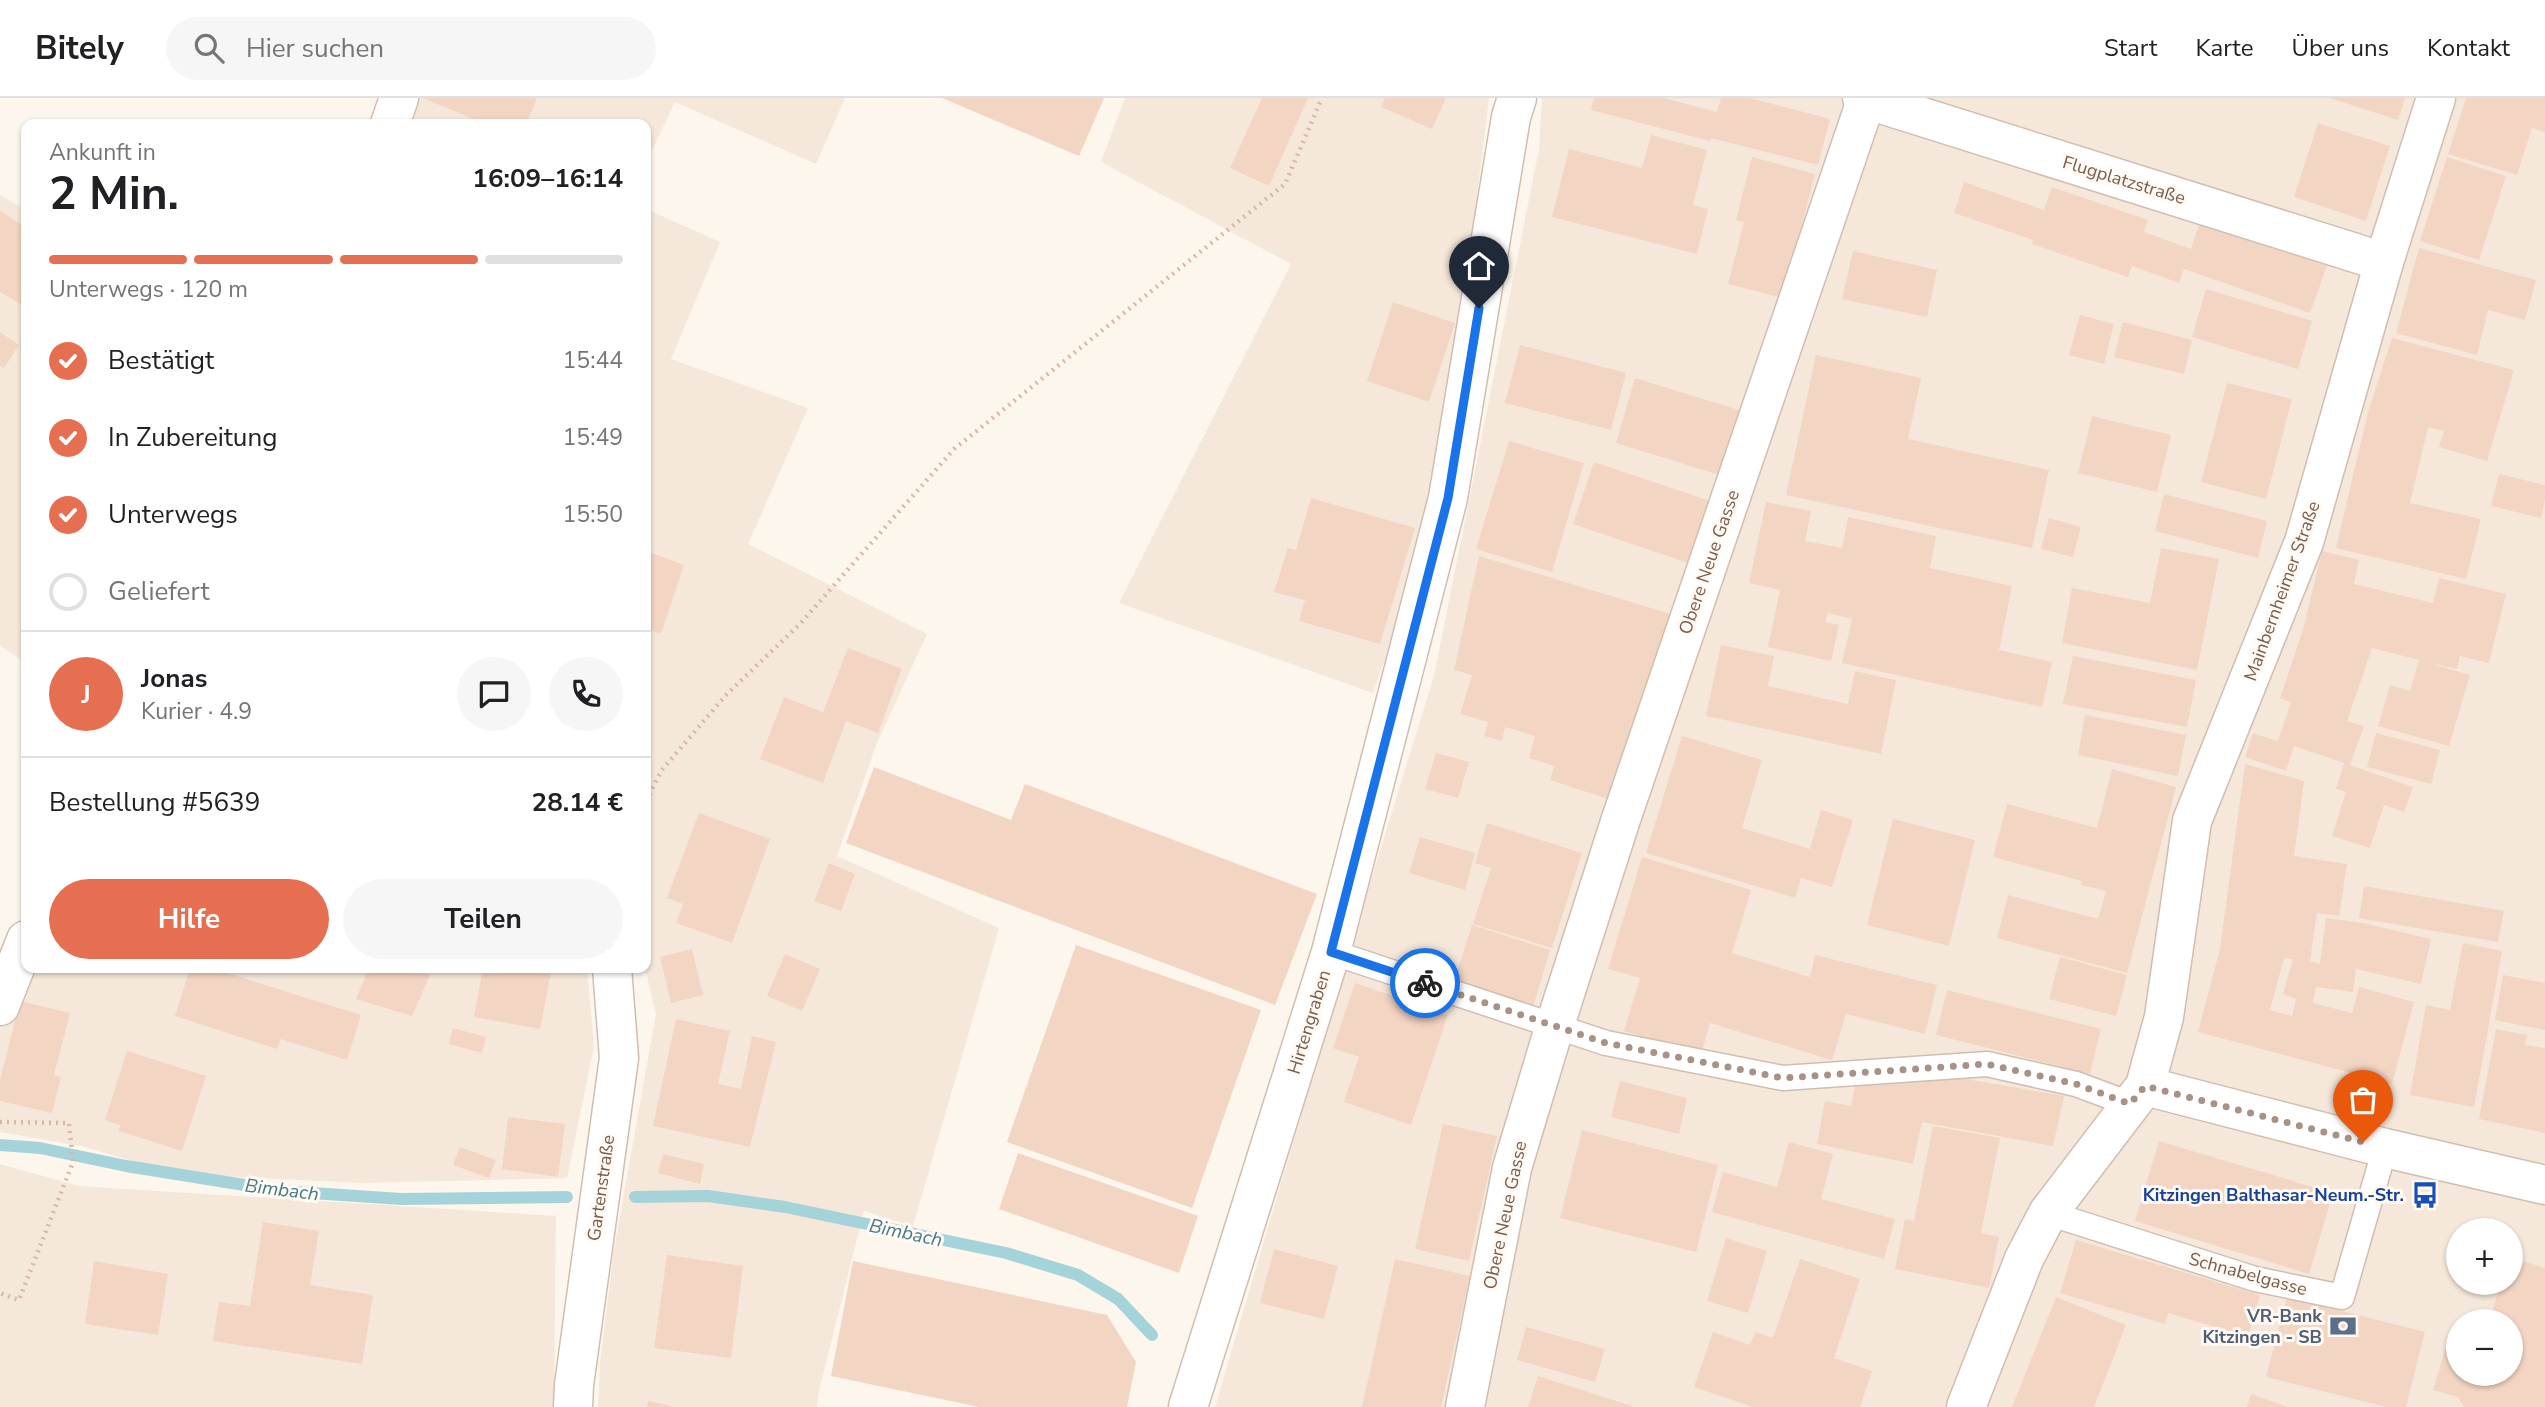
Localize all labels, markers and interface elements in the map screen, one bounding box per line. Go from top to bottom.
search box [166,17,656,80]
text: Bitely [35,26,124,71]
icon: search [190,29,228,67]
text: Hier suchen [246,31,384,66]
text: Start [2104,32,2157,64]
text: Karte [2195,32,2253,64]
text: Über uns [2291,32,2389,64]
text: Kontakt [2427,32,2510,64]
text: Ankunft in [49,137,156,168]
street label: Flugplatzstraße [2060,150,2188,210]
text: 16:09–16:14 [472,161,623,196]
text: 2 Min. [49,162,179,225]
pin [1449,236,1509,308]
icon: home [1460,247,1498,285]
text: Unterwegs · 120 m [49,274,248,305]
icon: check [49,342,87,380]
text: Bestätigt [108,343,214,378]
text: 15:44 [563,345,623,376]
icon: check [49,419,87,457]
text: In Zubereitung [108,420,277,455]
text: 15:49 [563,422,623,453]
street label: Obere Neue Gasse [1673,487,1745,637]
icon: check [49,496,87,534]
text: Unterwegs [108,497,238,532]
street label: Mainbernheimer Straße [2238,498,2326,684]
text: 15:50 [563,499,623,530]
text: Geliefert [108,574,209,609]
button: chat [457,657,531,731]
button: phone [549,657,623,731]
text: Jonas [141,661,207,696]
text: J [81,677,91,712]
text: Kurier · 4.9 [141,696,252,727]
text: Bestellung #5639 [49,785,260,820]
text: 28.14 € [532,785,623,820]
button: Hilfe [49,879,329,959]
button: Teilen [343,879,623,959]
courier [1390,948,1460,1018]
icon: bike [1406,964,1444,1002]
street label: Hirtengraben [1282,967,1336,1077]
pin [2333,1070,2393,1142]
icon: bag [2344,1081,2382,1119]
street label: Gartenstraße [582,1133,620,1243]
street label: Obere Neue Gasse [1478,1139,1532,1291]
water label: Bimbach [243,1173,320,1207]
bus stop icon: Kitzingen Balthasar-Neum.-Str. [2410,1180,2440,1210]
place label: Kitzingen Balthasar-Neum.-Str. [2143,1183,2404,1207]
water label: Bimbach [867,1213,945,1253]
map controls [2446,1218,2523,1386]
button: + [2446,1218,2523,1295]
street label: Schnabelgasse [2186,1247,2310,1301]
place label: VR-Bank Kitzingen - SB [2202,1304,2322,1349]
button: − [2446,1309,2523,1386]
bank icon: VR-Bank Kitzingen - SB [2328,1311,2358,1341]

